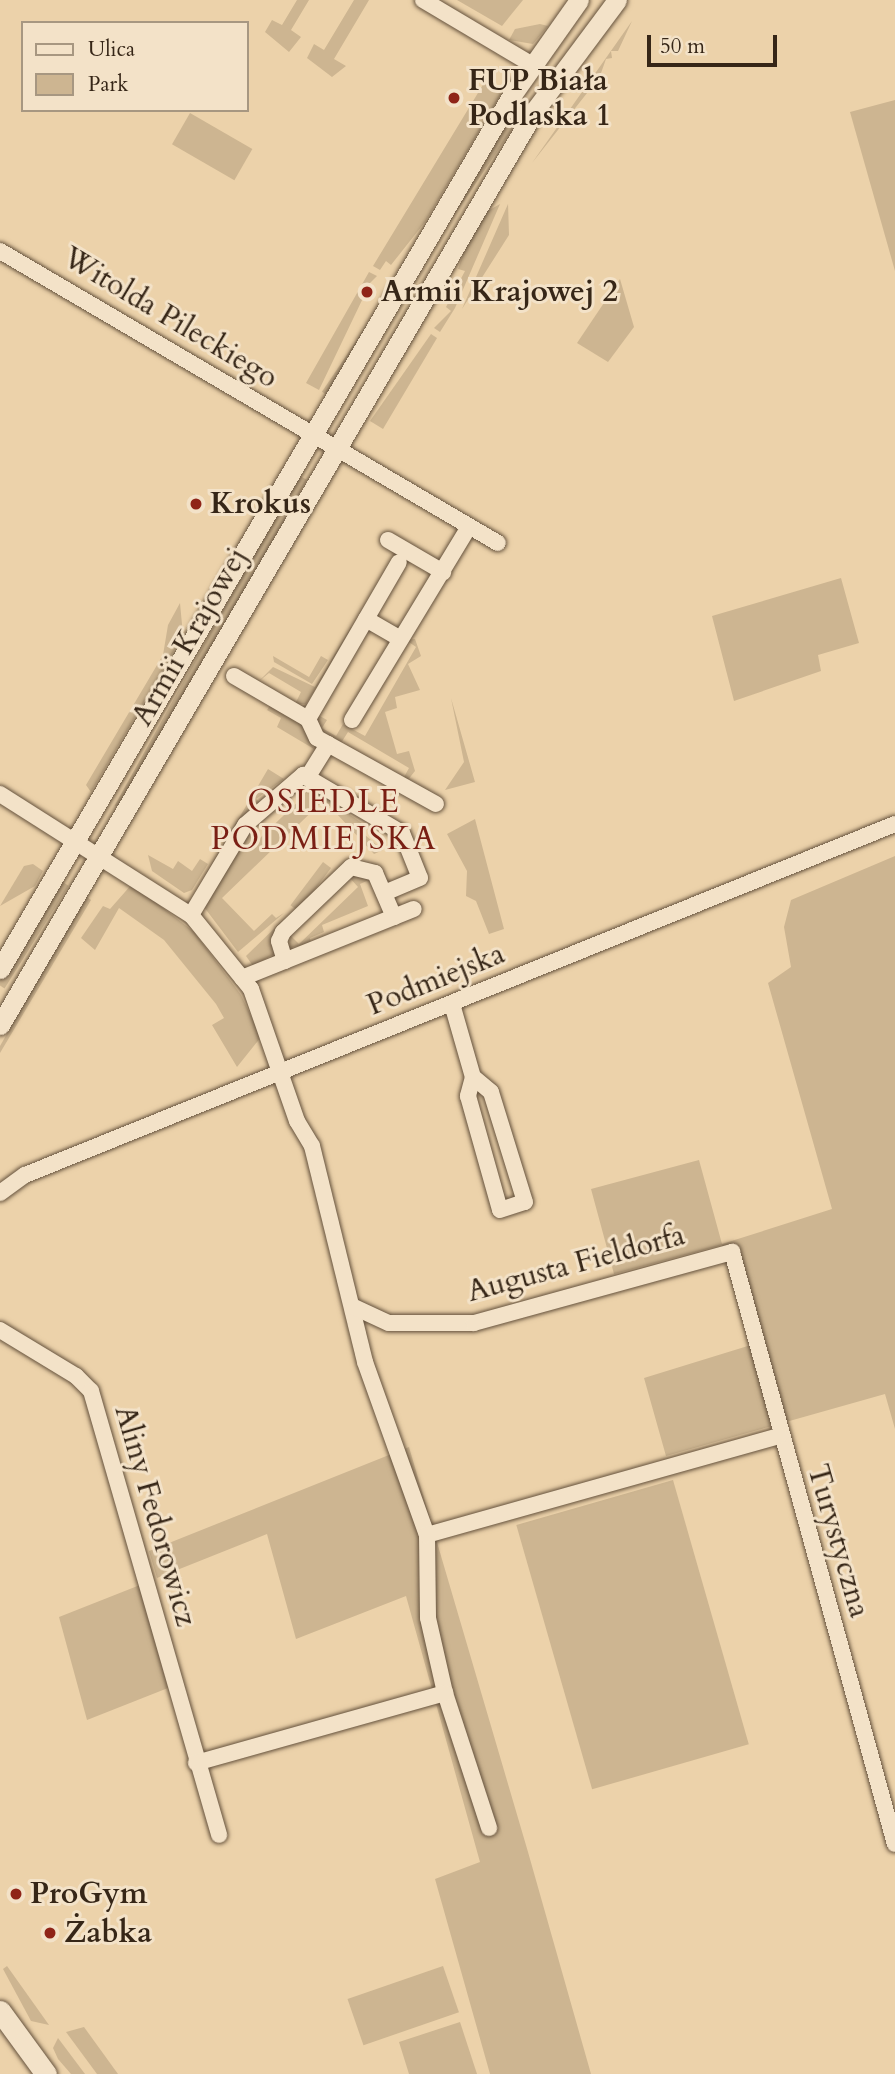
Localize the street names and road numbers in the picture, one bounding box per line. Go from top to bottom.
street label: Witolda Pileckiego [56,240,284,396]
street label: Armii Krajowej [125,542,255,732]
street label: Podmiejska [362,936,510,1024]
street label: Augusta Fieldorfa [463,1218,689,1310]
street label: Aliny Fedorowicz [106,1401,204,1631]
street label: Turystyczna [799,1460,877,1622]

